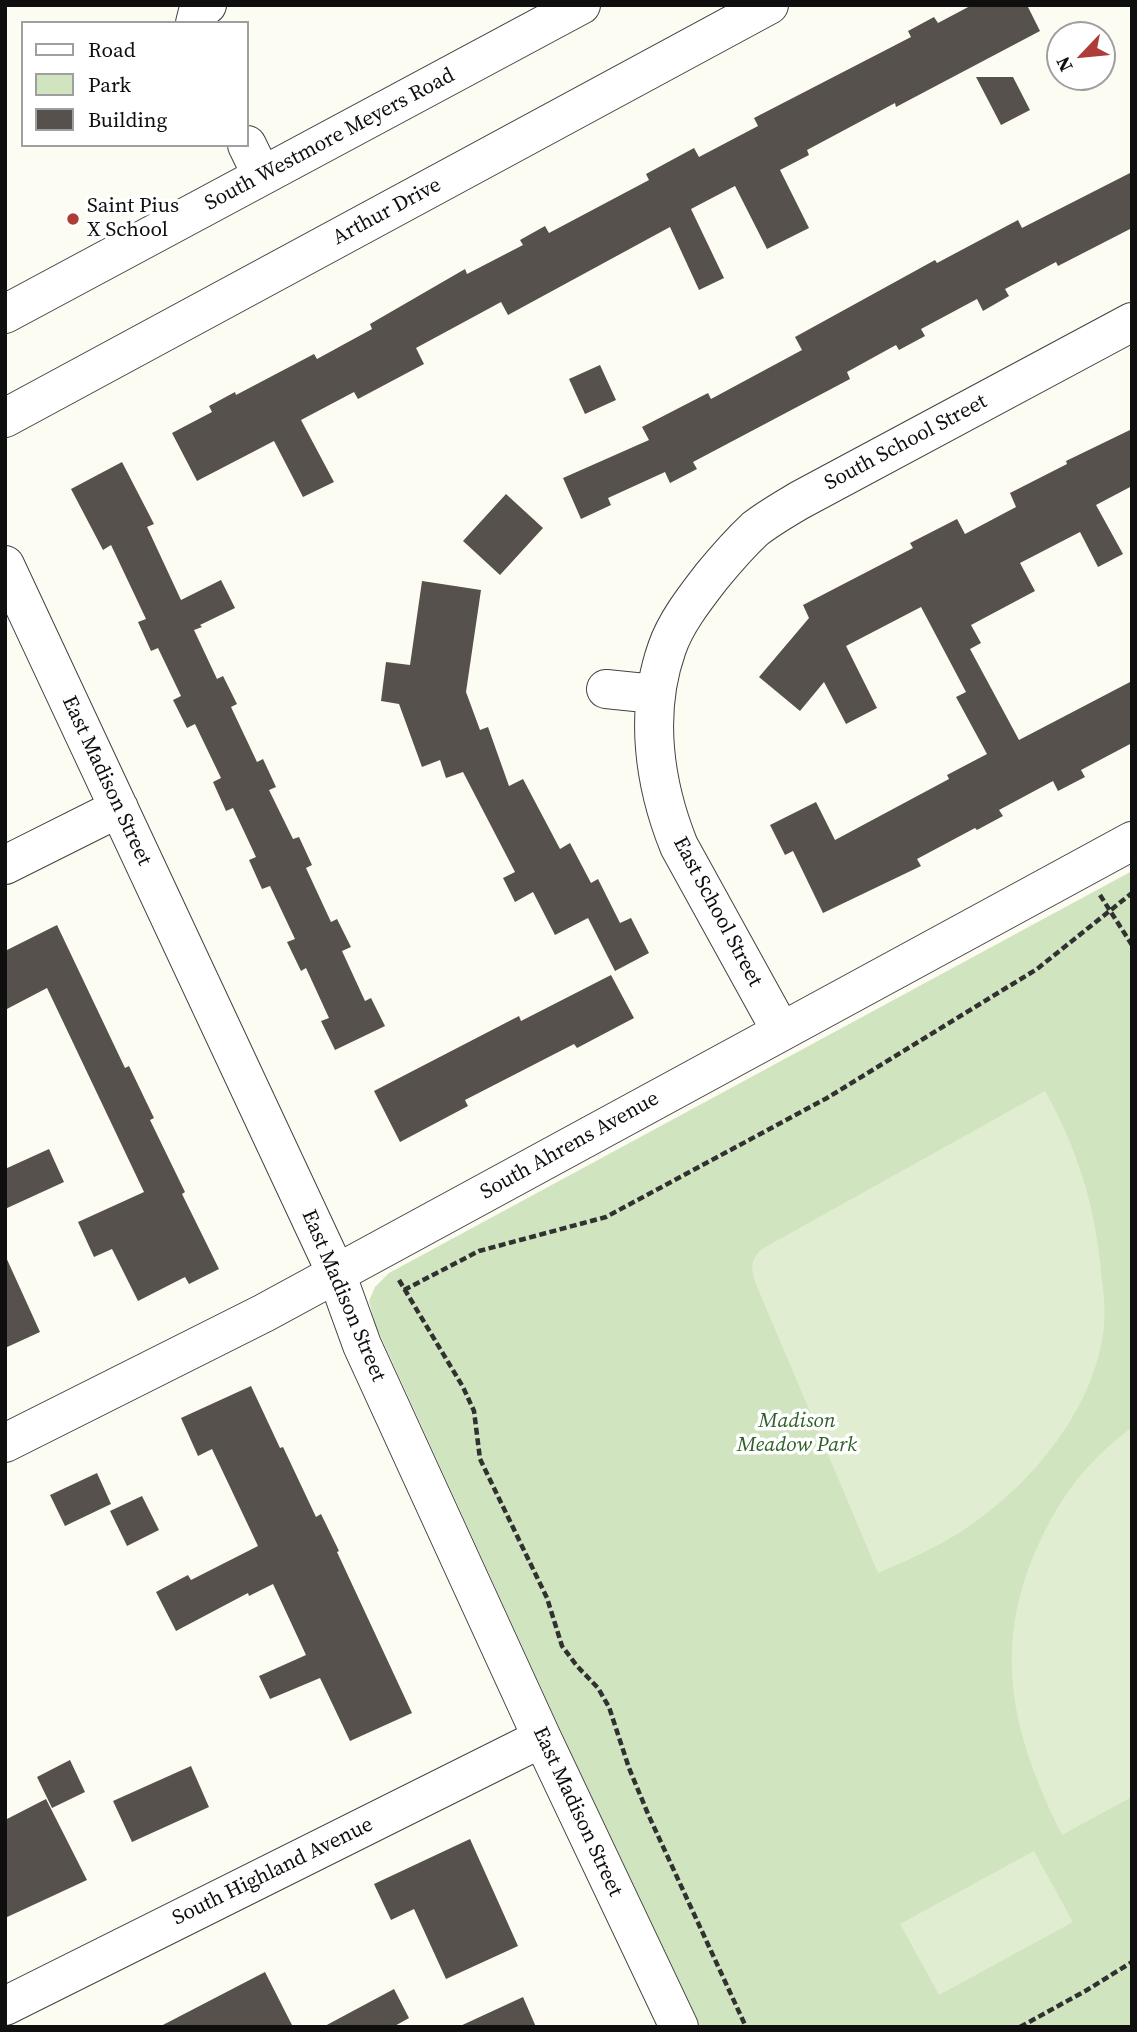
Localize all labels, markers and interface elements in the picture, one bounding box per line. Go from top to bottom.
legend [21,21,248,147]
north arrow [1046,21,1116,91]
text: Road [88,35,136,64]
text: N [1049,52,1079,76]
street label: South Westmore Meyers Road [201,63,459,217]
text: Park [88,70,131,99]
text: Building [88,105,167,134]
street label: Arthur Drive [328,173,446,251]
place label: Saint Pius X School [87,194,179,244]
marker: Saint Pius X School [65,211,81,227]
street label: South School Street [820,390,992,496]
street label: East Madison Street [56,692,156,870]
street label: East School Street [667,833,767,991]
street label: South Ahrens Avenue [476,1086,664,1206]
street label: East Madison Street [295,1206,391,1386]
park label: Madison Meadow Park [737,1409,857,1459]
street label: East Madison Street [527,1723,627,1901]
street label: South Highland Avenue [169,1812,377,1932]

